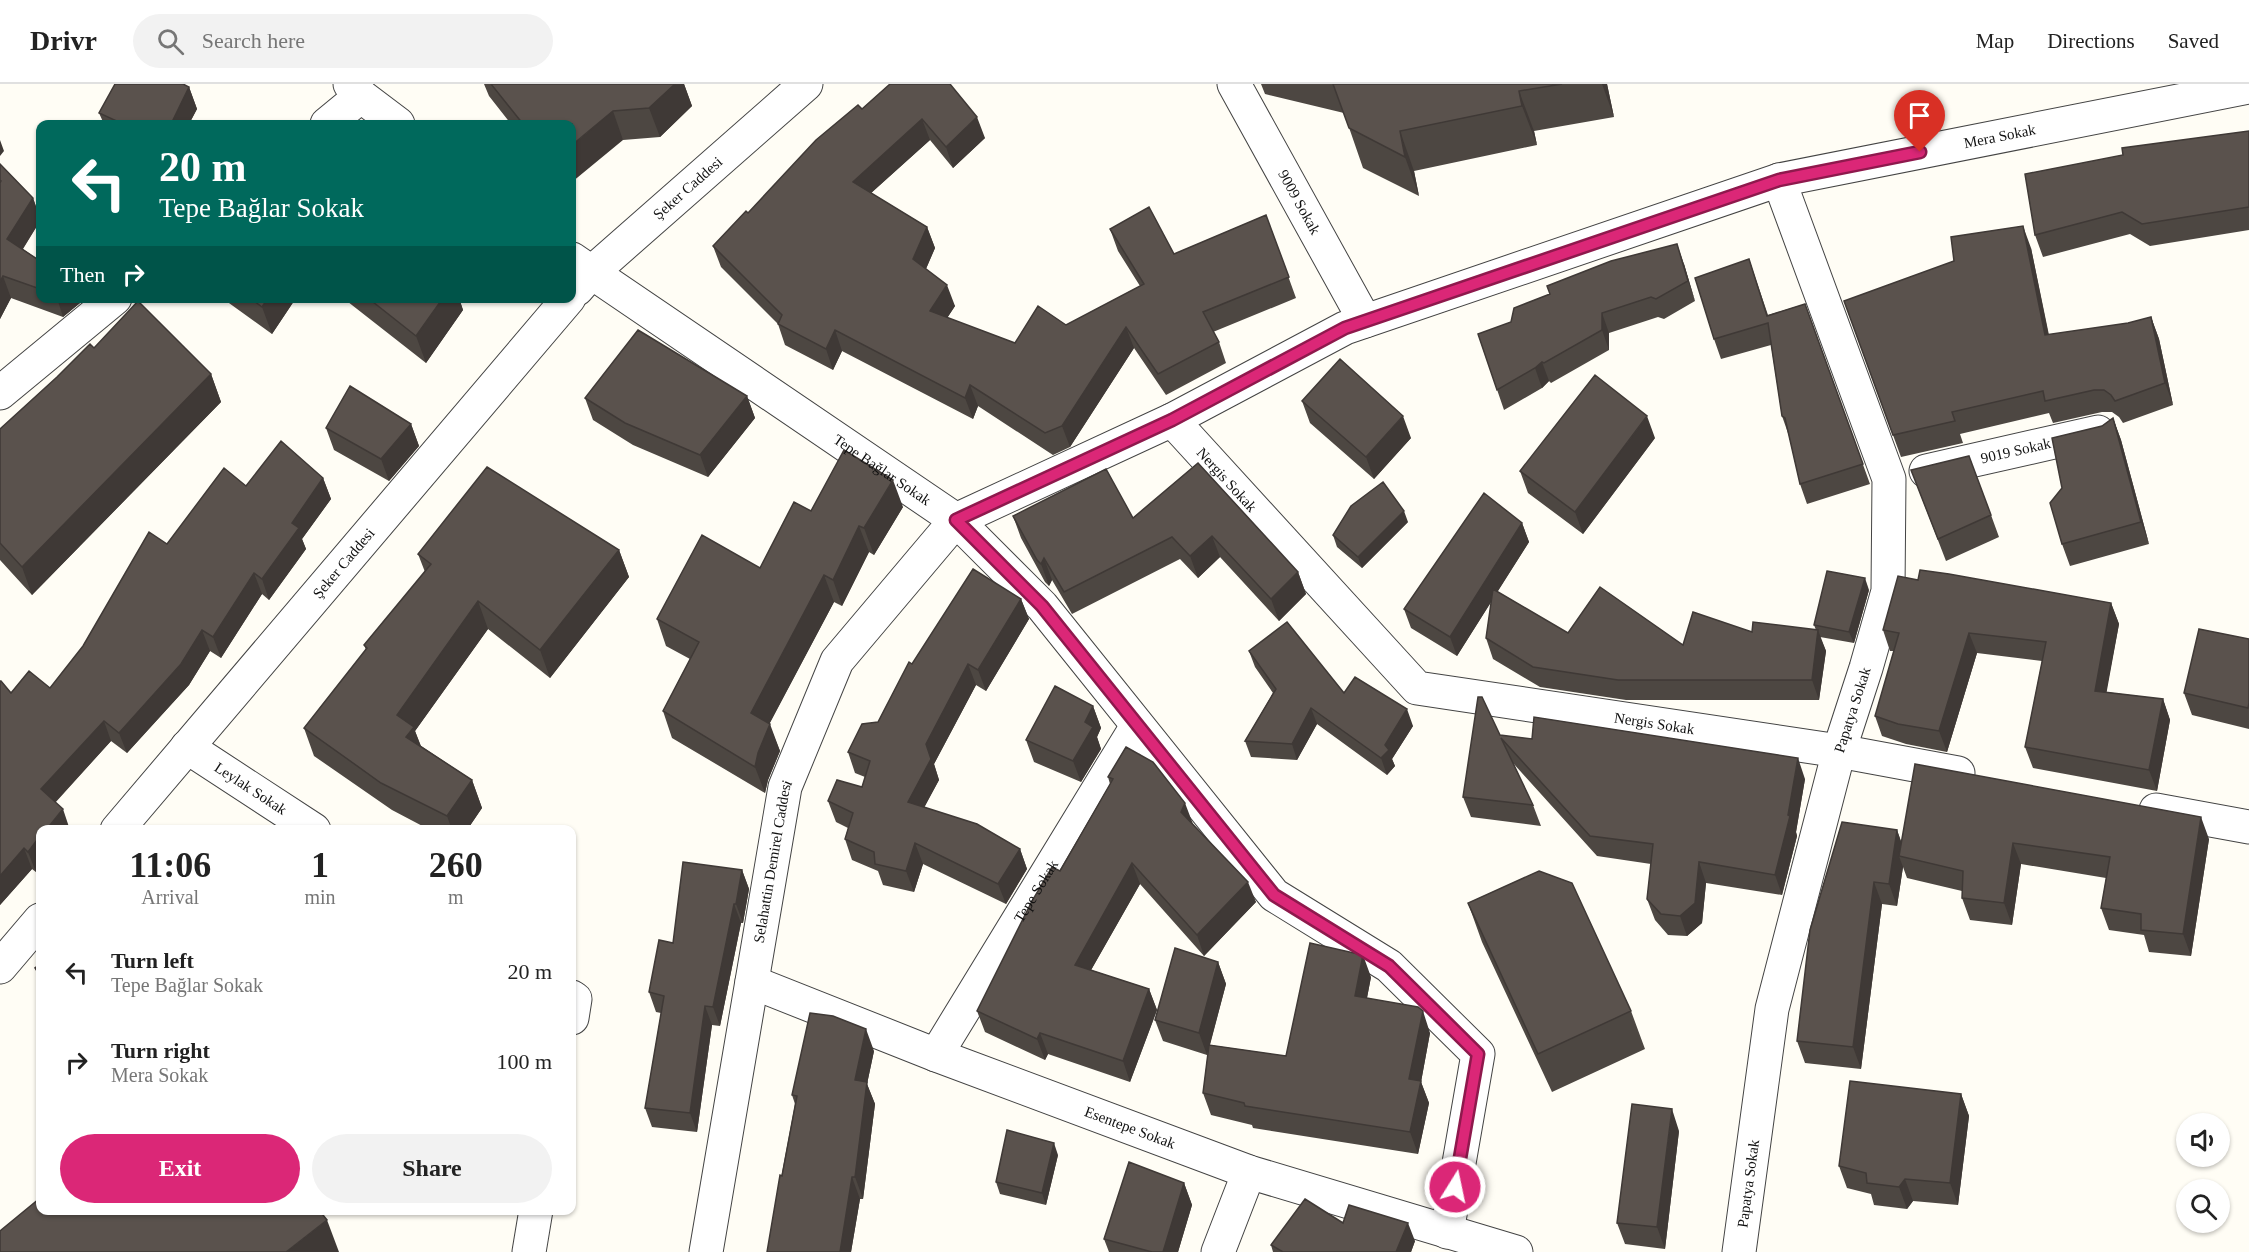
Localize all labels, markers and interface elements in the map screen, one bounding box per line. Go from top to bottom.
search box [133,14,553,68]
text: Drivr [30,25,97,56]
icon: search [154,25,187,58]
text: Search here [202,28,305,53]
text: Map [1976,29,2014,53]
text: Directions [2047,29,2135,53]
text: Saved [2168,29,2219,53]
pin [1894,90,1945,152]
icon: arrive [1903,99,1936,132]
street label: Mera Sokak [1962,121,2038,151]
icon: left [60,144,138,222]
text: 20 m [159,144,247,190]
street label: Şeker Caddesi [650,154,725,223]
street label: 9009 Sokak [1275,167,1324,238]
text: Tepe Bağlar Sokak [159,193,364,223]
icon: right [117,258,150,291]
text: Then [60,262,105,287]
street label: Tepe Bağlar Sokak [830,431,934,509]
street label: 9019 Sokak [1979,435,2053,466]
street label: Nergis Sokak [1193,444,1260,515]
street label: Şeker Caddesi [310,525,378,601]
street label: Papatya Sokak [1831,665,1874,755]
street label: Nergis Sokak [1613,710,1696,737]
street label: Leylak Sokak [212,759,290,818]
street label: Selahattin Demirel Caddesi [751,778,795,944]
text: 11:06 [129,845,211,885]
text: 1 [311,845,329,885]
text: 260 [429,845,483,885]
street label: Tepe Sokak [1011,857,1061,925]
text: Arrival [141,886,199,908]
text: min [304,886,336,908]
text: m [448,886,464,908]
text: Turn left [111,948,194,973]
icon: left [60,956,93,989]
text: 20 m [507,959,552,984]
text: Tepe Bağlar Sokak [111,974,263,996]
text: Turn right [111,1038,210,1063]
icon: right [60,1046,93,1079]
text: 100 m [496,1049,552,1074]
text: Mera Sokak [111,1064,208,1086]
street label: Esentepe Sokak [1082,1103,1178,1152]
map controls [2176,1113,2230,1233]
button: sound [2176,1113,2230,1167]
button: Exit [60,1134,300,1203]
button: Share [312,1134,552,1203]
street label: Papatya Sokak [1734,1138,1762,1229]
position arrow [1423,1155,1487,1219]
button: search [2176,1179,2230,1233]

